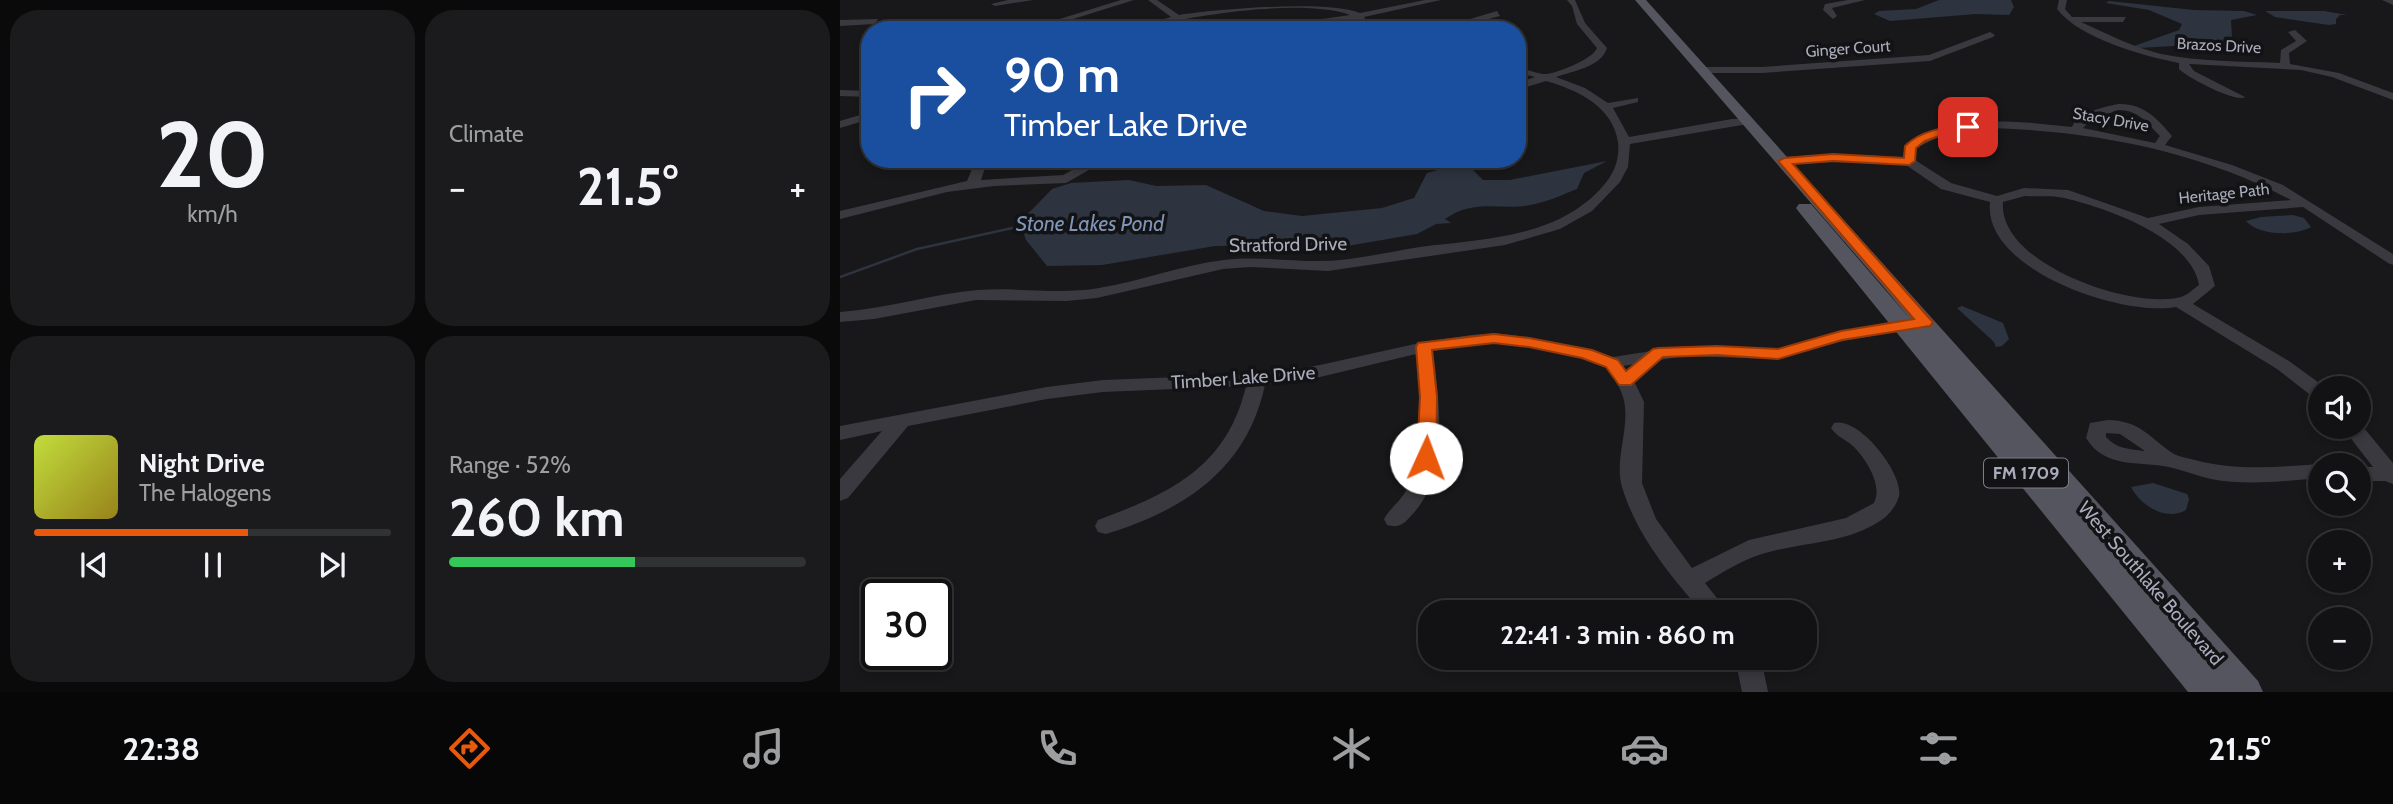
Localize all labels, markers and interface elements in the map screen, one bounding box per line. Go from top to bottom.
street label: Brazos Drive [2176,34,2262,57]
street label: Ginger Court [1805,36,1892,61]
text: 90 m [1004,45,1120,104]
icon: right [889,49,980,140]
pin [1938,97,1998,157]
text: 20 [156,99,269,210]
street label: Stacy Drive [2071,103,2150,136]
text: Timber Lake Drive [1004,105,1247,144]
icon: arrive [1949,108,1987,146]
text: Climate [449,120,524,148]
text: 21.5° [577,155,678,218]
text: − [449,164,466,211]
text: + [789,164,806,211]
street label: Heritage Path [2178,179,2270,208]
text: km/h [187,200,238,228]
water label: Stone Lakes Pond [1016,211,1165,236]
street label: Stratford Drive [1229,232,1348,257]
street label: Timber Lake Drive [1170,361,1316,394]
map controls [2308,376,2371,670]
button: sound [2308,376,2371,439]
position arrow [1389,421,1463,495]
text: Night Drive [139,447,265,479]
text: Range · 52% [449,451,571,479]
button: search [2308,453,2371,516]
road number: FM 1709 [1984,458,2068,488]
text: The Halogens [139,479,271,507]
text: 260 km [449,486,625,549]
street label: West Southlake Boulevard [2073,497,2228,670]
button: + [2308,530,2371,593]
icon: previous [75,546,113,584]
icon: pause [194,546,232,584]
icon: next [313,546,351,584]
speed limit sign: 30 [861,579,952,670]
button: − [2308,607,2371,670]
text: 22:41 · 3 min · 860 m [1500,619,1735,651]
icon: directions [445,724,494,773]
icon: music [739,724,788,773]
icon: phone [1033,724,1082,773]
icon: climate [1327,724,1376,773]
icon: car [1620,724,1669,773]
icon: filters [1914,724,1963,773]
text: 22:38 [122,729,200,768]
text: 21.5° [2208,729,2271,768]

